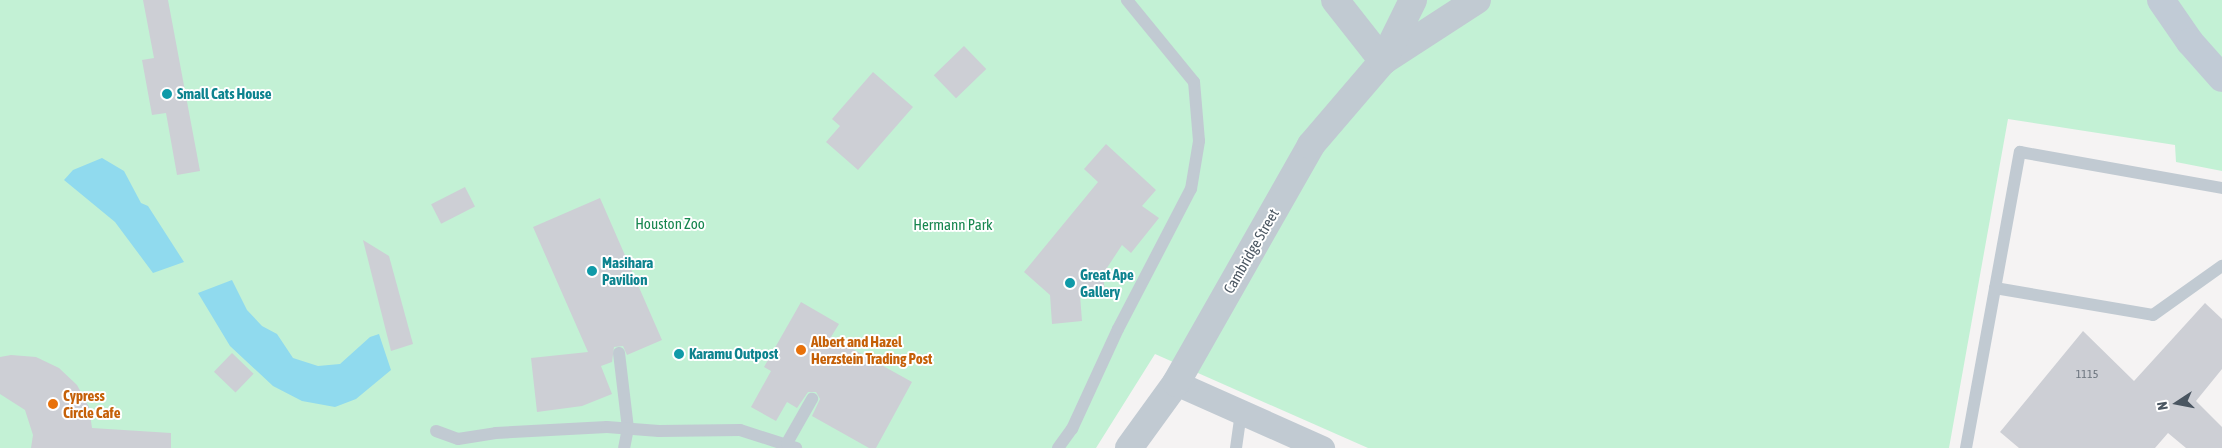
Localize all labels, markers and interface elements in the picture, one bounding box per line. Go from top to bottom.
place label: Small Cats House [177,85,272,103]
marker: Small Cats House [161,88,173,100]
street label: Cambridge Street [1220,206,1282,296]
park label: Houston Zoo [635,215,705,233]
park label: Hermann Park [913,216,993,234]
place label: Masihara Pavilion [602,253,653,288]
marker: Masihara Pavilion [586,265,598,277]
place label: Great Ape Gallery [1080,265,1134,300]
marker: Great Ape Gallery [1064,277,1076,289]
place label: Albert and Hazel Herzstein Trading Post [811,332,932,367]
marker: Albert and Hazel Herzstein Trading Post [795,344,807,356]
place label: Karamu Outpost [689,345,778,363]
marker: Karamu Outpost [673,348,685,360]
house number: 1115 [2076,368,2098,382]
north arrow [2152,378,2202,428]
place label: Cypress Circle Cafe [63,386,121,421]
marker: Cypress Circle Cafe [47,398,59,410]
text: N [2154,400,2171,411]

